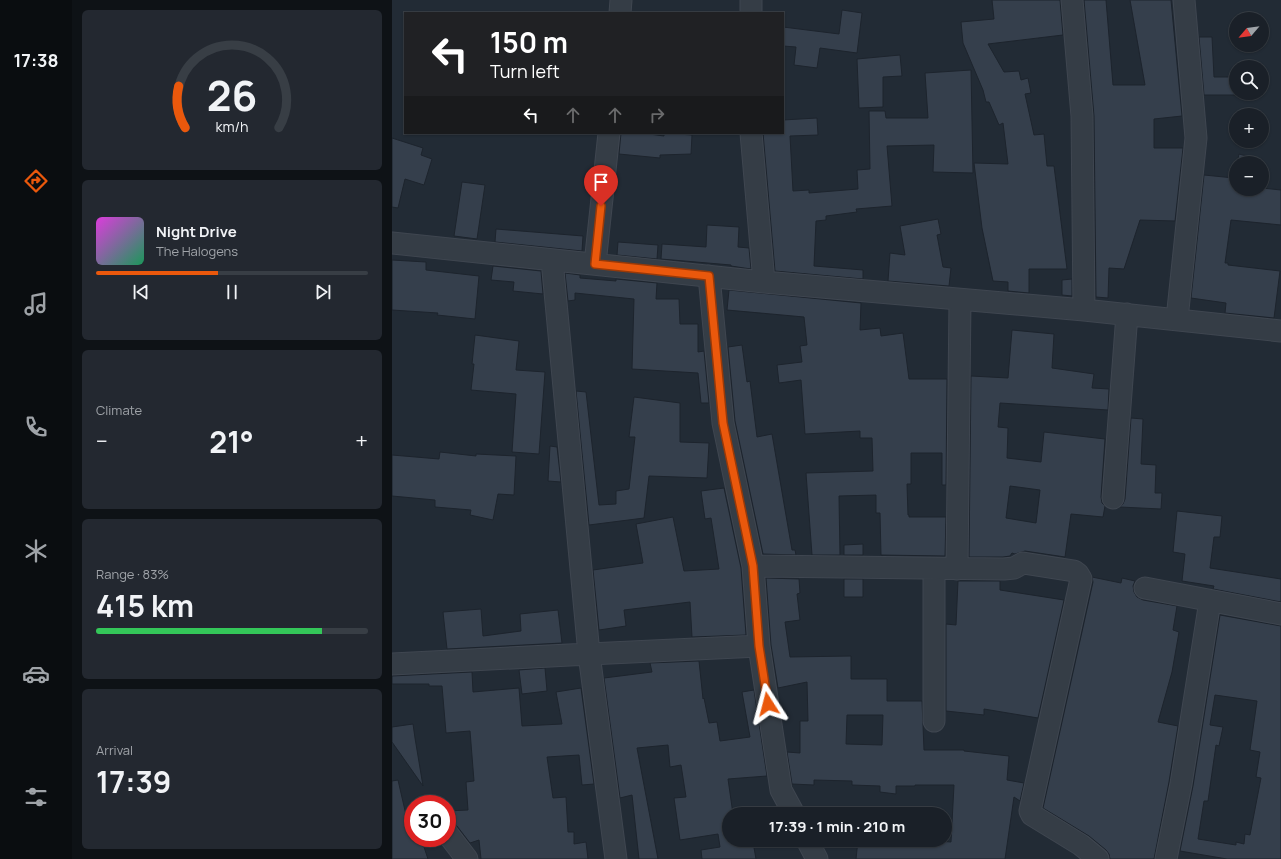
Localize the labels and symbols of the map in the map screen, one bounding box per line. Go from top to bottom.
north arrow [1229,12,1269,52]
pin [584,165,618,206]
position arrow [747,683,789,725]
speed limit sign: 30 [404,795,456,847]

